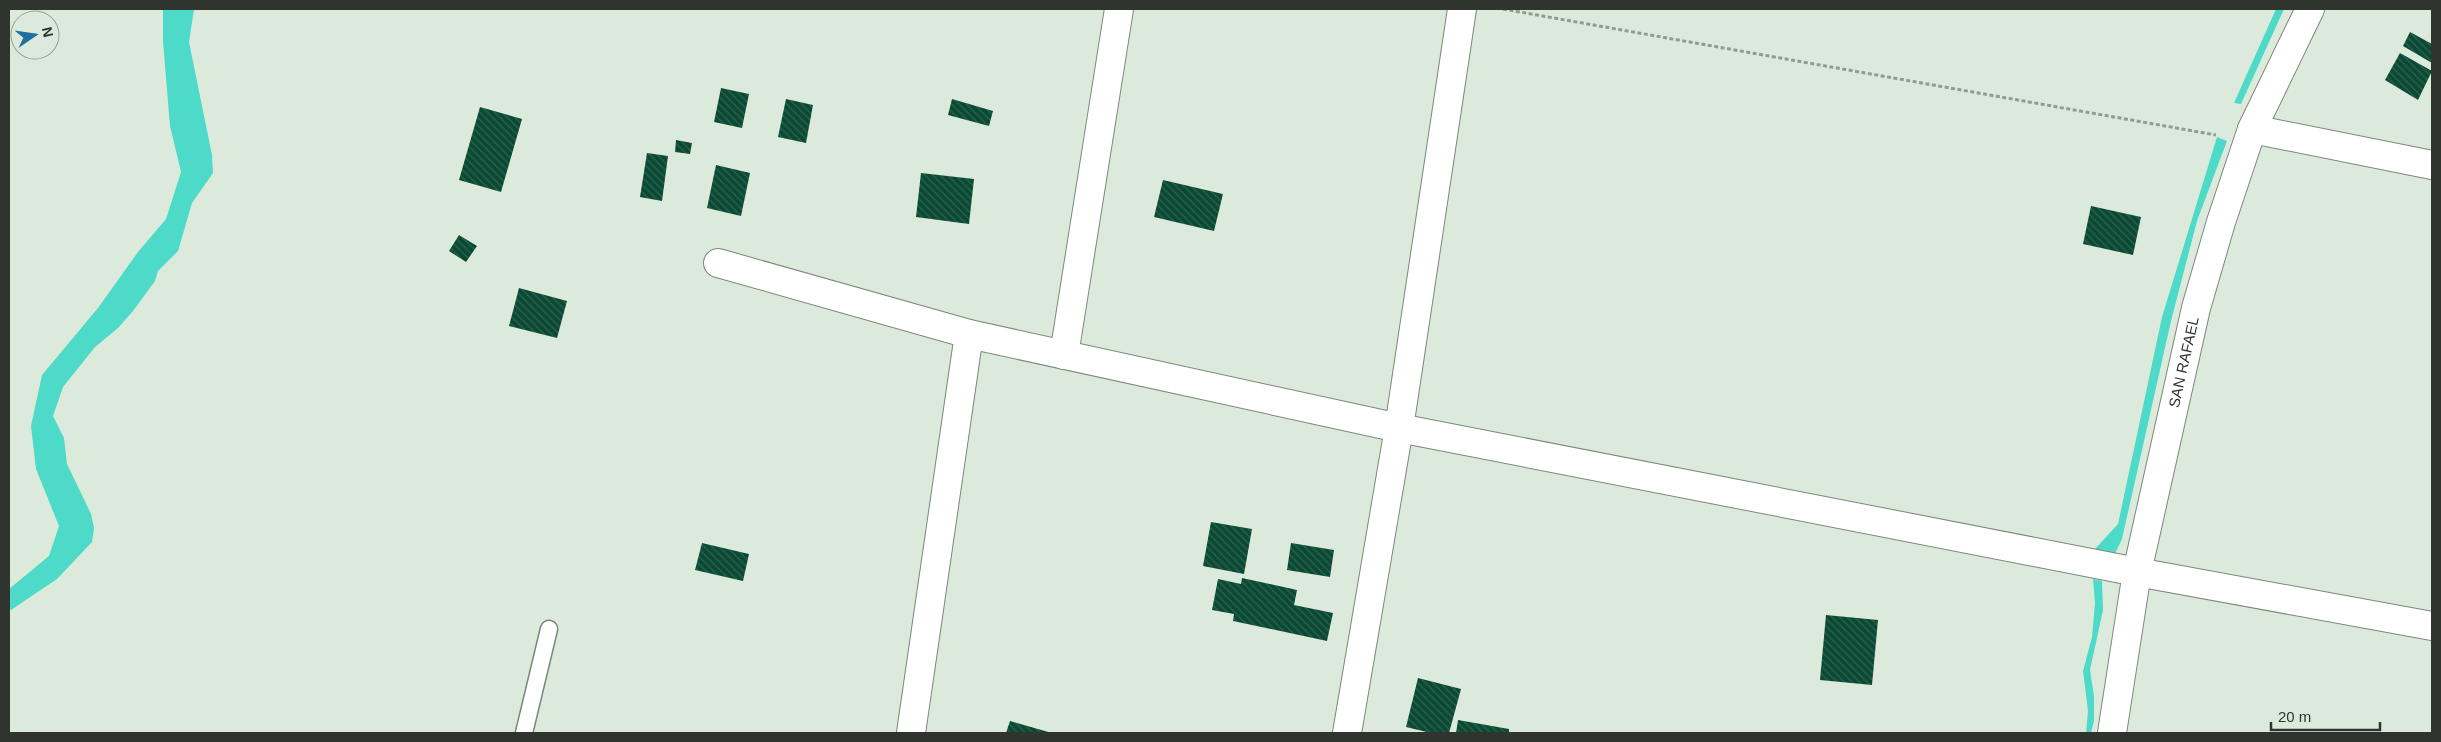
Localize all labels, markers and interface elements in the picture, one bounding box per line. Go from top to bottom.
north arrow [10,10,60,60]
text: N [39,25,57,39]
street label: SAN RAFAEL [2165,315,2202,409]
scale bar [2271,700,2380,732]
text: 20 m [2278,708,2311,725]

